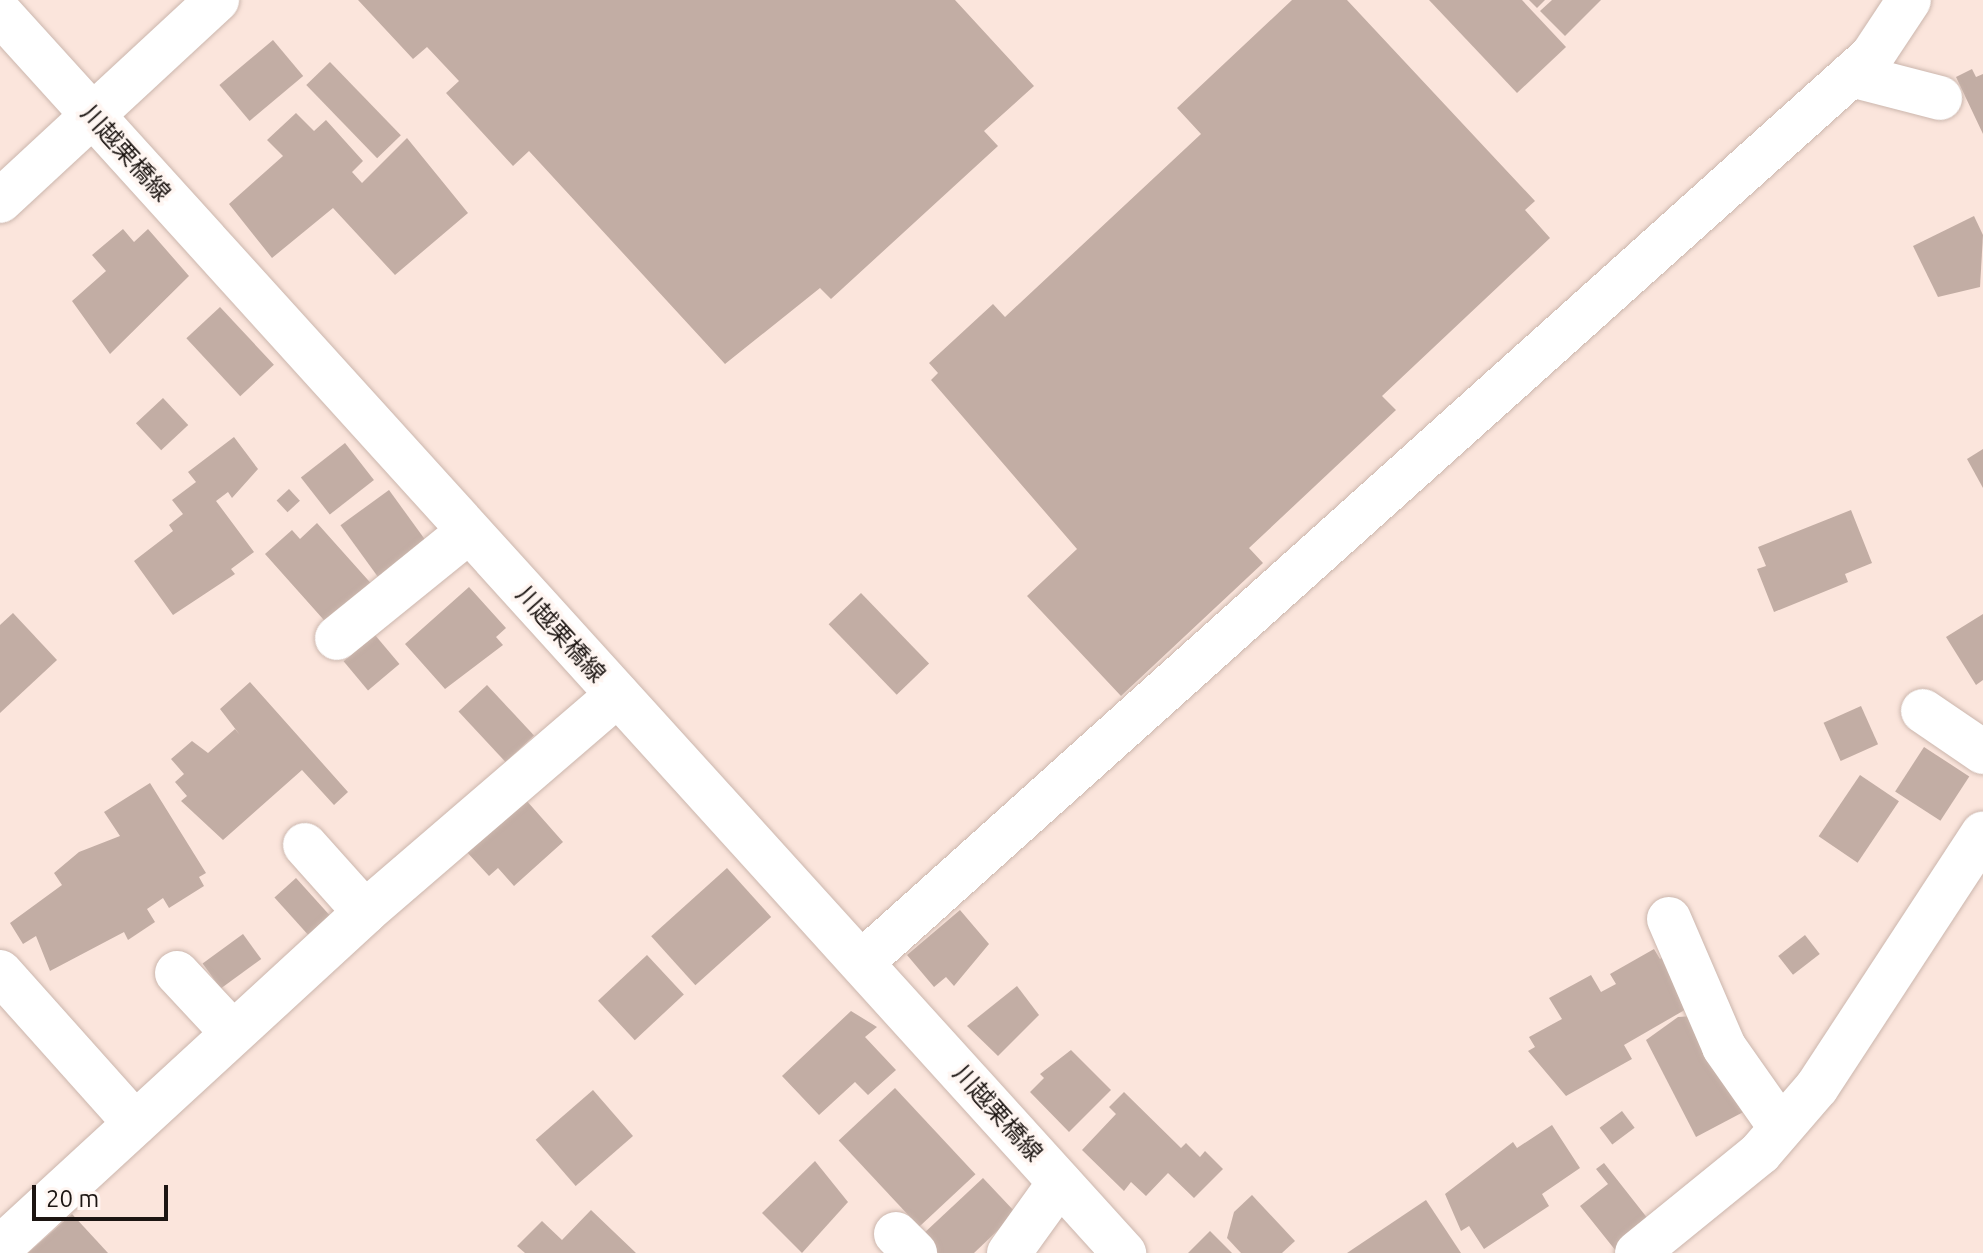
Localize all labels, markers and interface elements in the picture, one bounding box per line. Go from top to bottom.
street label: 川越栗橋線 [75,99,177,207]
street label: 川越栗橋線 [510,580,612,688]
street label: 川越栗橋線 [947,1059,1049,1167]
scale bar [36,1169,172,1219]
text: 20 m [46,1185,99,1212]

